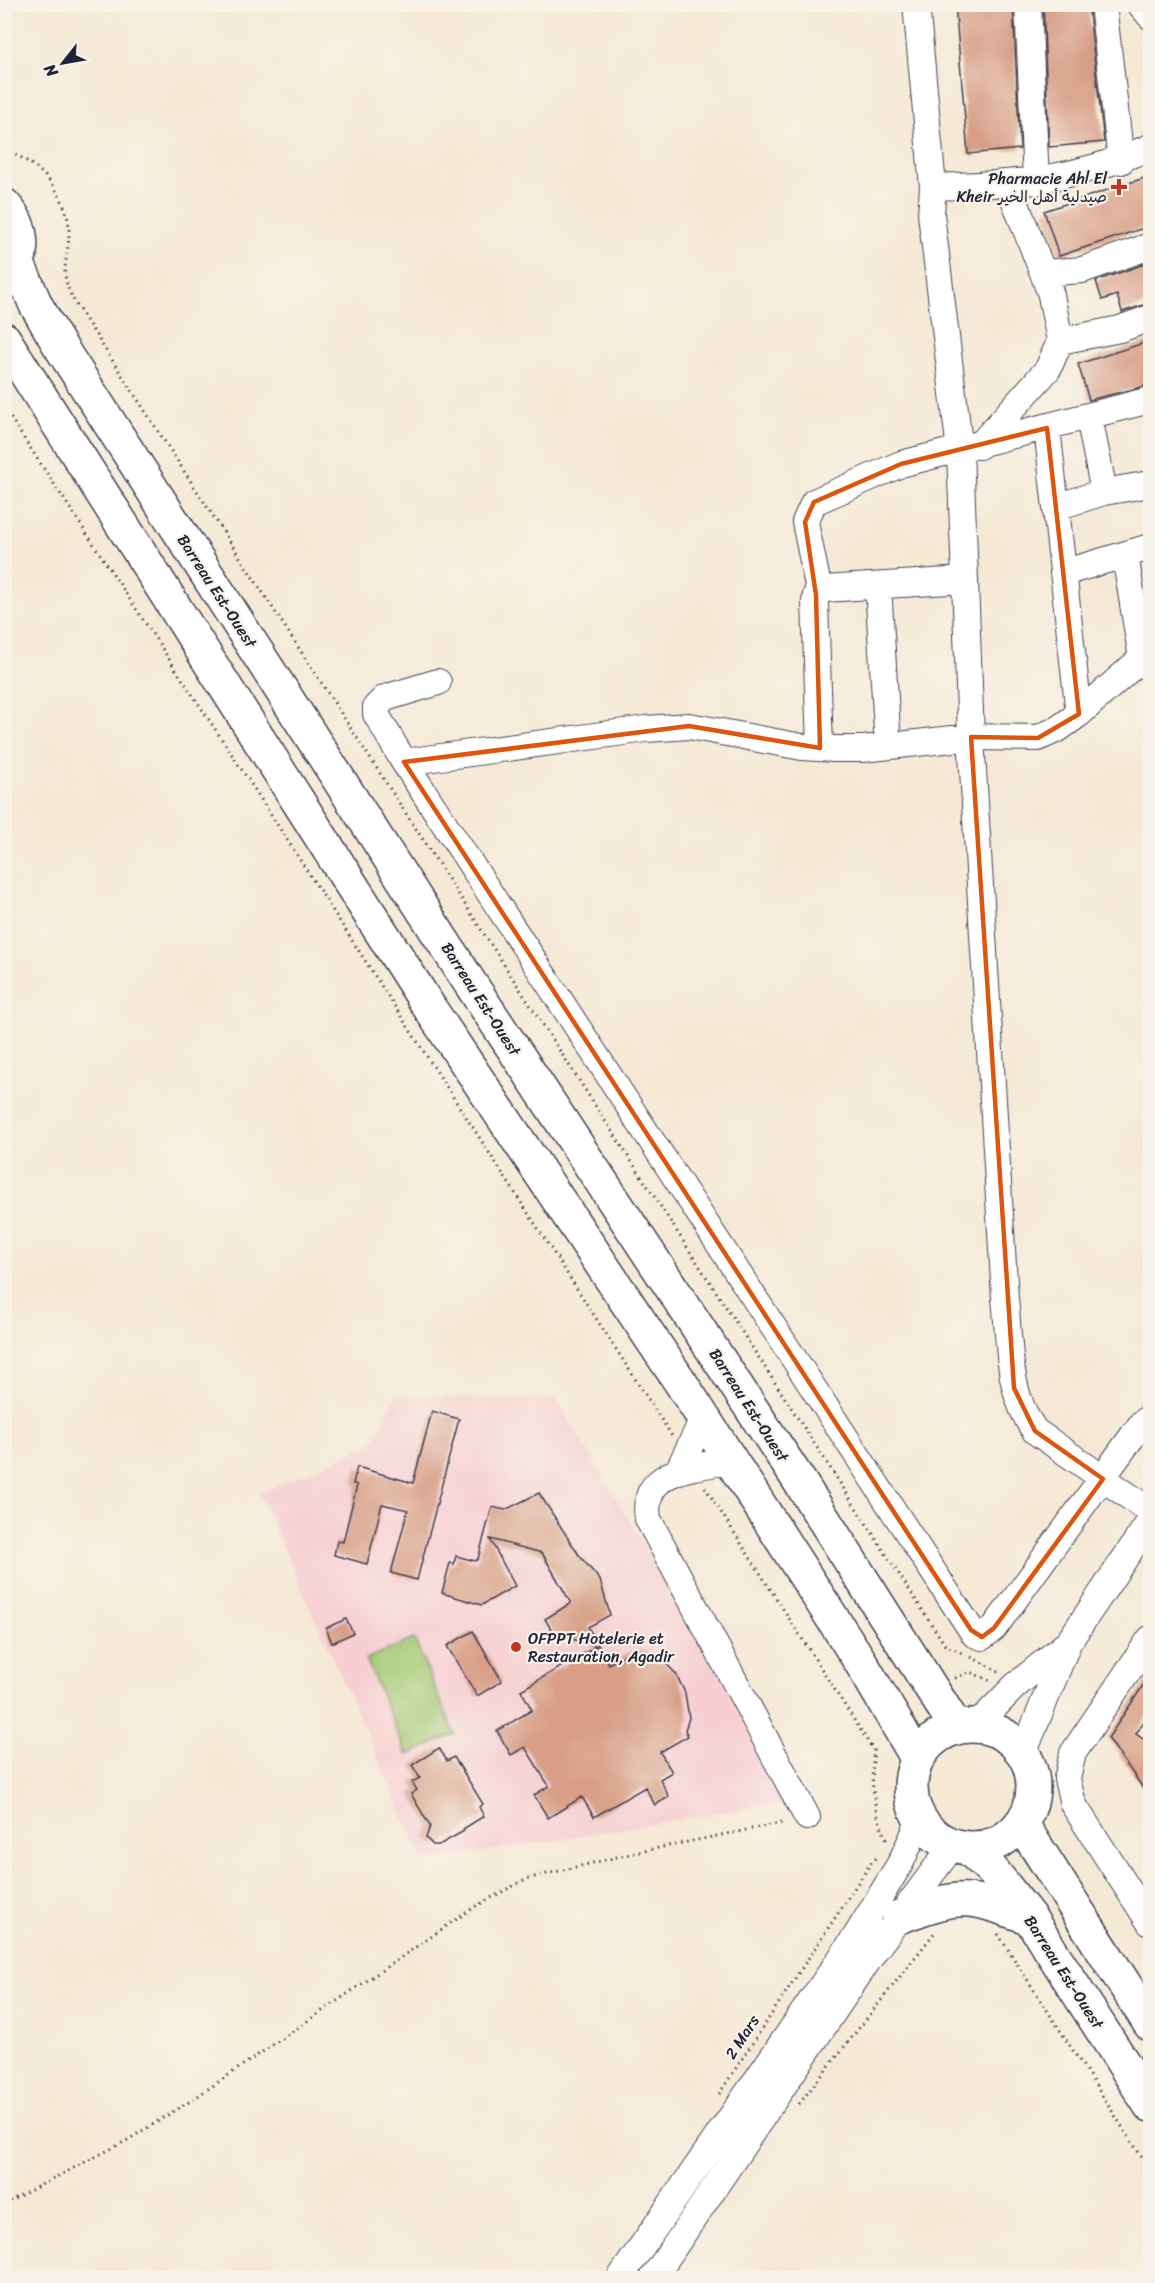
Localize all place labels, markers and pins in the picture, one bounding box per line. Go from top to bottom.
place label: Pharmacie Ahl El Kheir صيدلية أهل الخير [956,164,1107,211]
marker: Pharmacie Ahl El Kheir صيدلية أهل الخير [1112,180,1126,194]
place label: OFPPT Hotelerie et Restauration, Agadir [528,1624,675,1671]
marker: OFPPT Hotelerie et Restauration, Agadir [509,1640,523,1654]

